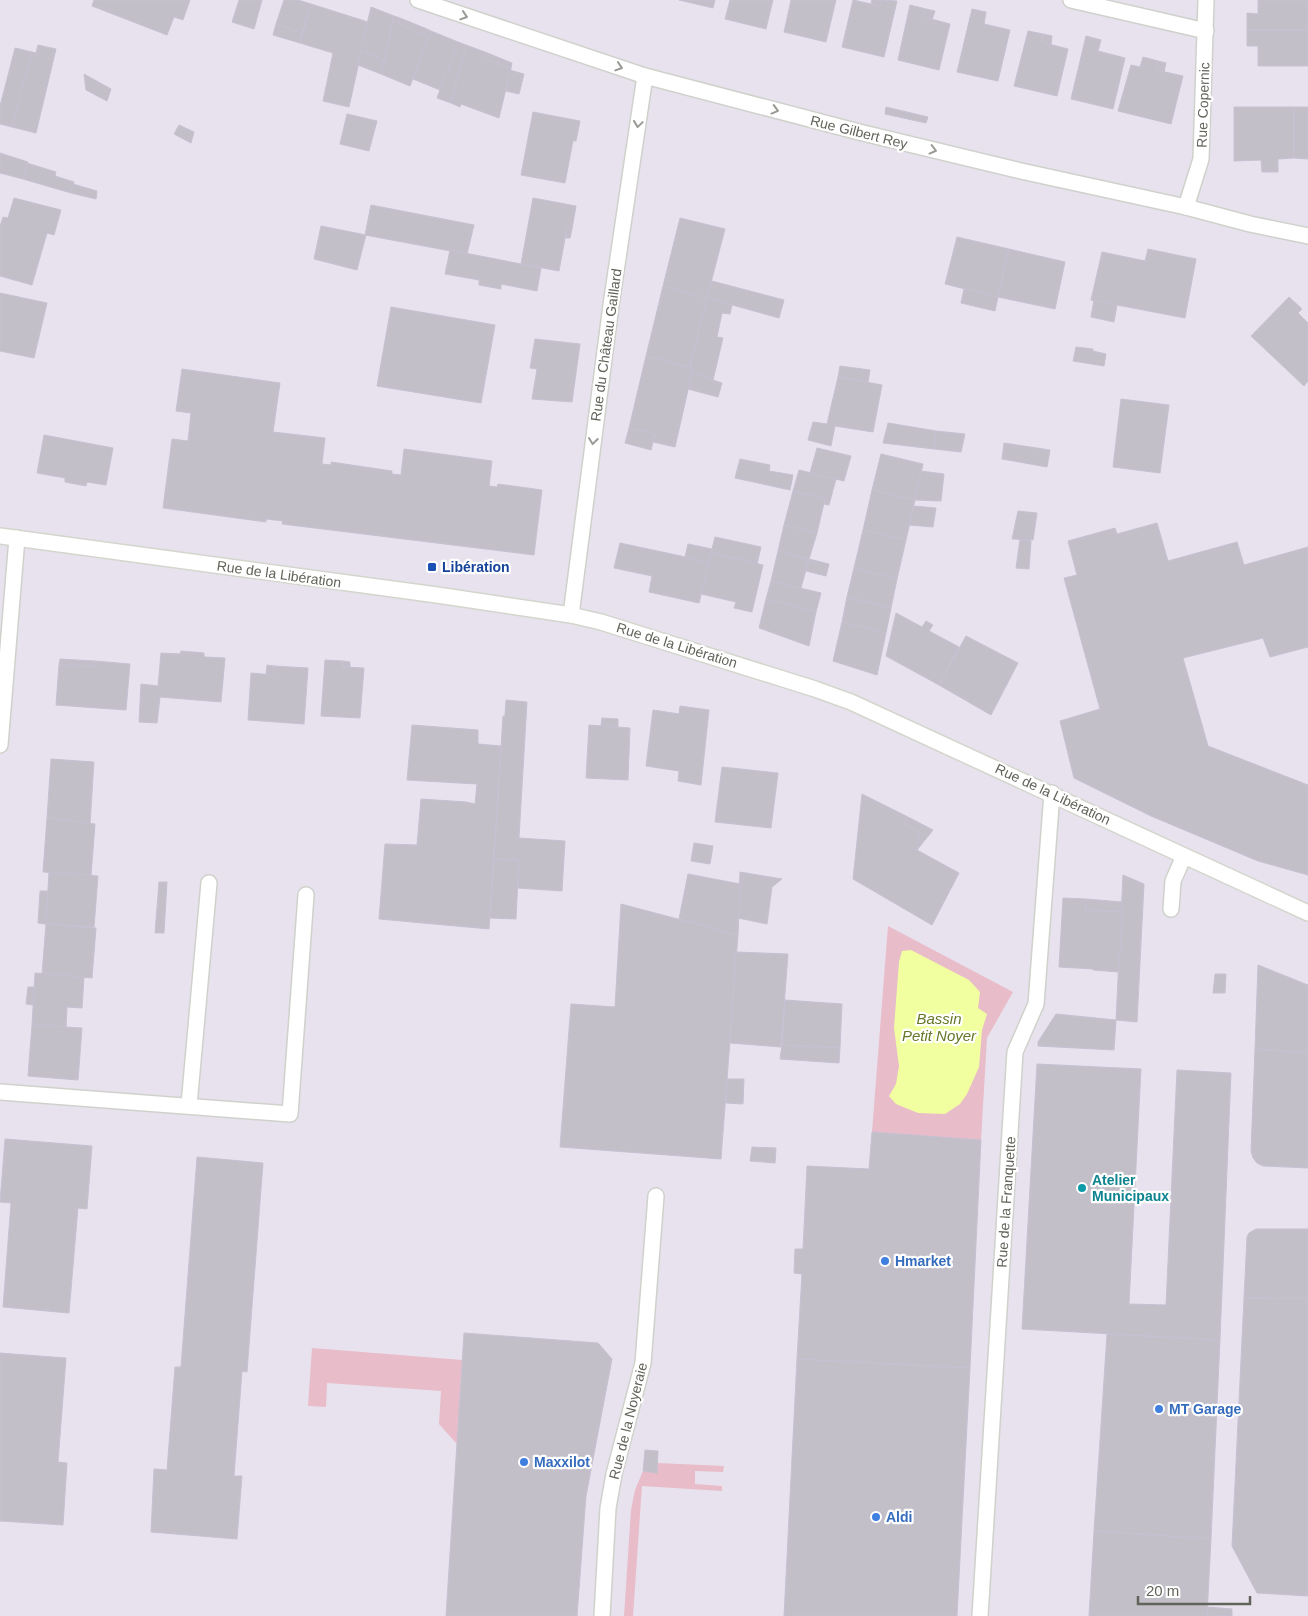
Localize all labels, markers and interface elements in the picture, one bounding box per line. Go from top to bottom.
one-way arrow [460,10,468,20]
one-way arrow [614,61,622,71]
street label: Rue Copernic [1194,62,1212,148]
one-way arrow [771,104,780,115]
street label: Rue Gilbert Rey [809,112,909,152]
one-way arrow [633,120,644,128]
one-way arrow [928,144,937,155]
street label: Rue du Château Gaillard [587,268,625,422]
one-way arrow [589,437,599,445]
street label: Rue de la Libération [216,557,342,591]
place label: Libération [442,559,510,575]
marker: Libération [426,561,438,573]
street label: Rue de la Libération [615,619,739,671]
street label: Rue de la Libération [993,760,1113,828]
water label: Bassin Petit Noyer [902,1010,977,1044]
street label: Rue de la Franquette [993,1136,1019,1268]
place label: Atelier Municipaux [1092,1172,1169,1204]
marker: Atelier Municipaux [1076,1182,1088,1194]
place label: Hmarket [895,1253,951,1269]
marker: Hmarket [879,1255,891,1267]
street label: Rue de la Noyeraie [606,1361,650,1481]
place label: MT Garage [1169,1401,1242,1417]
marker: MT Garage [1153,1403,1165,1415]
place label: Maxxilot [534,1454,590,1470]
marker: Maxxilot [518,1456,530,1468]
place label: Aldi [886,1509,912,1525]
marker: Aldi [870,1511,882,1523]
scale bar [1138,1574,1250,1606]
text: 20 m [1146,1582,1179,1599]

